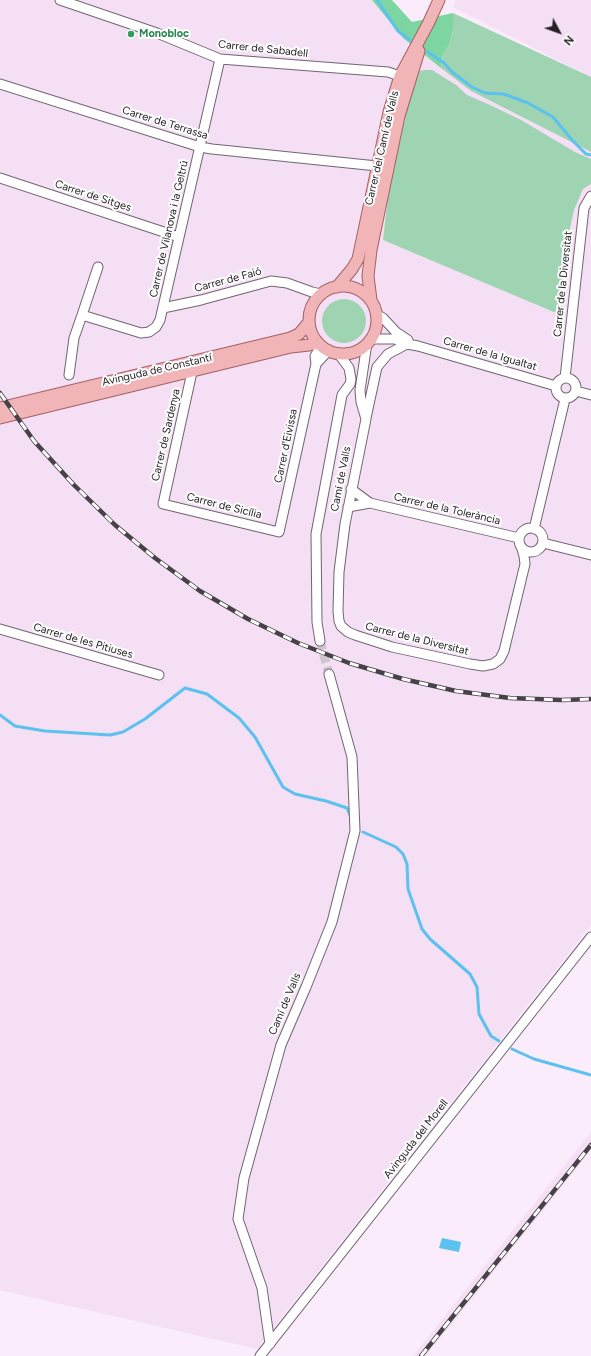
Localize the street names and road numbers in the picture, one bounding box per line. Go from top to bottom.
street label: Carrer de Sabadell [217,38,309,60]
street label: Carrer del Camí de Valls [362,89,402,207]
street label: Carrer de Terrassa [121,104,209,142]
street label: Carrer de Vilanova i la Geltrú [147,159,191,299]
street label: Carrer de Sitges [53,177,133,215]
street label: Carrer de la Diversitat [551,230,575,338]
street label: Carrer de Faió [193,265,263,295]
street label: Carrer de la Igualtat [442,334,538,374]
street label: Avinguda de Constantí [101,351,213,389]
street label: Carrer de Sardenya [149,388,183,482]
street label: Carrer d'Eivissa [272,408,300,484]
street label: Camí de Valls [328,445,354,513]
street label: Carrer de Sicília [185,490,263,522]
street label: Carrer de la Tolerància [392,490,502,528]
street label: Carrer de les Pitiuses [32,620,134,662]
street label: Carrer de la Diversitat [364,620,470,658]
street label: Camí de Valls [266,971,304,1037]
street label: Avinguda del Morell [381,1097,451,1181]

